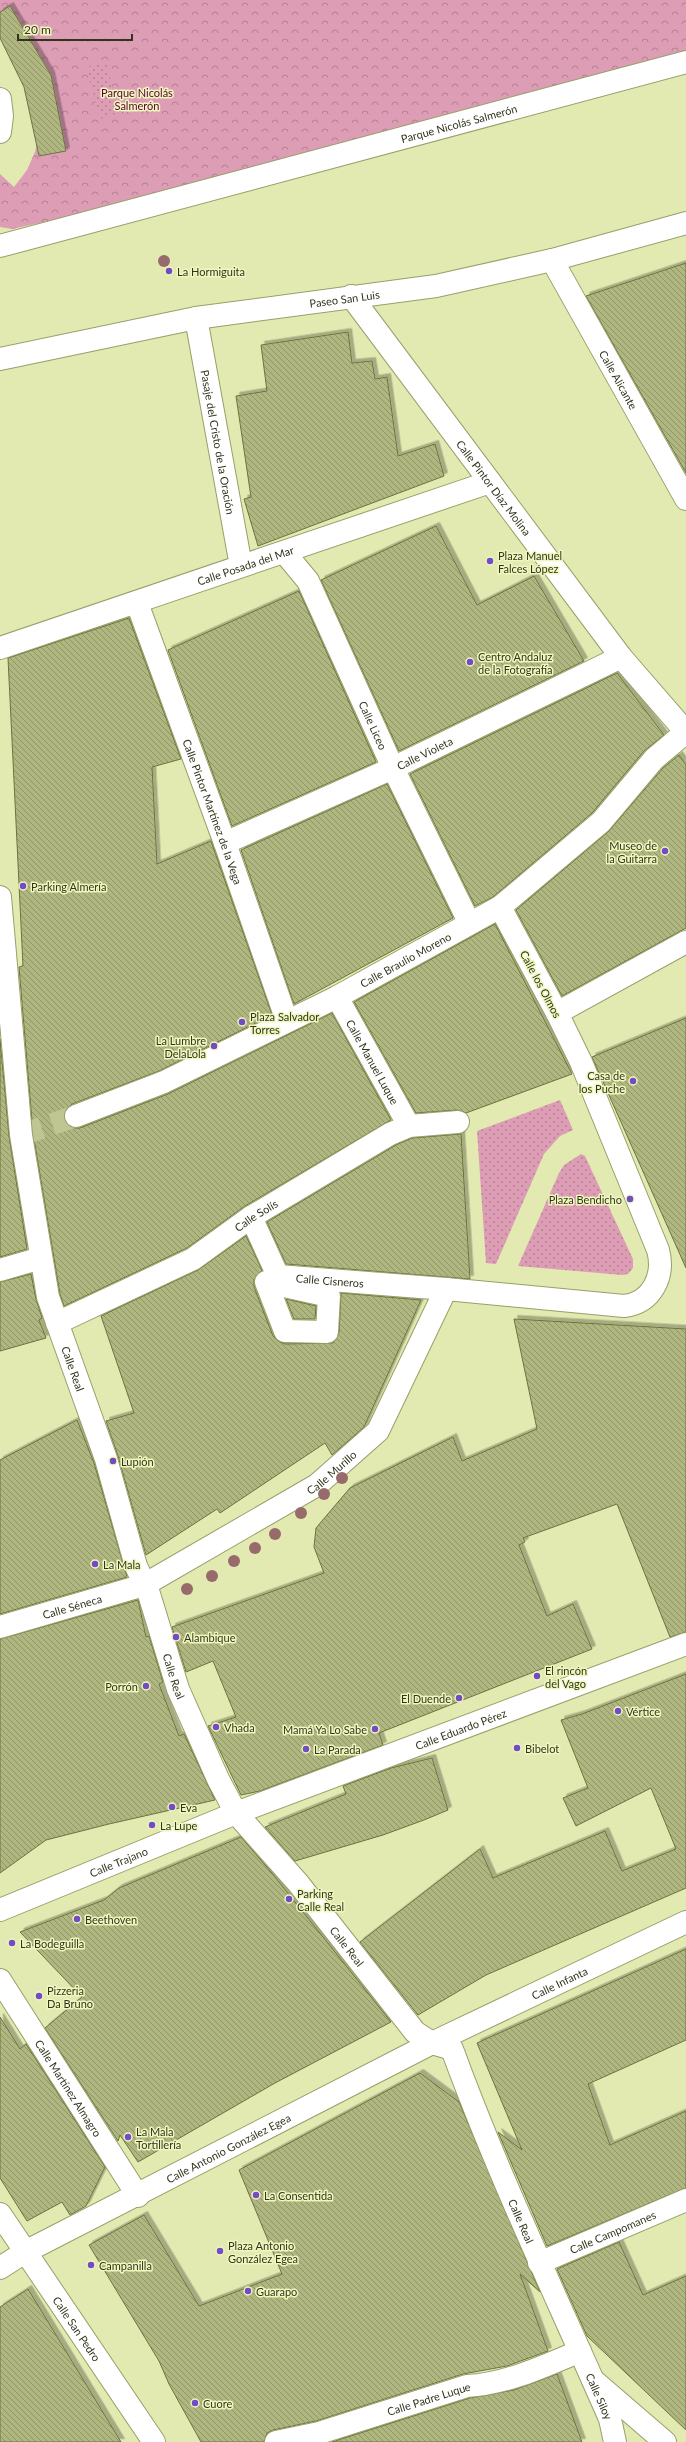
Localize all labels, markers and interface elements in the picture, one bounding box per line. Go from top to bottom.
scale bar [18,16,132,42]
text: 20 m [24,22,51,37]
park label: Parque Nicolás Salmerón [101,86,173,112]
street label: Parque Nicolás Salmerón [399,101,518,145]
place label: La Hormiguita [177,265,245,278]
marker: La Hormiguita [164,266,174,276]
street label: Paseo San Luis [309,287,381,309]
street label: Calle Alicante [597,348,641,411]
street label: Pasaje del Cristo de la Oración [199,369,238,515]
street label: Calle Pintor Díaz Molina [454,437,534,538]
street label: Calle Posada del Mar [195,543,295,587]
place label: Plaza Manuel Falces López [498,549,562,575]
marker: Plaza Manuel Falces López [485,556,495,566]
place label: Centro Andaluz de la Fotografía [478,650,552,676]
marker: Centro Andaluz de la Fotografía [465,657,475,667]
street label: Calle Liceo [357,699,390,752]
street label: Calle Violeta [394,734,455,772]
street label: Calle Pintor Martínez de la Vega [181,737,245,886]
place label: Museo de la Guitarra [607,839,657,865]
marker: Museo de la Guitarra [660,846,670,856]
place label: Parking Almería [31,880,106,893]
marker: Parking Almería [18,881,28,891]
street label: Calle Braulio Moreno [357,929,453,990]
street label: Calle los Olmos [518,948,564,1020]
place label: Plaza Salvador Torres [250,1010,319,1036]
marker: Plaza Salvador Torres [237,1017,247,1027]
street label: Calle Manuel Luque [344,1017,402,1107]
place label: La Lumbre DelaLola [156,1034,206,1060]
marker: La Lumbre DelaLola [209,1041,219,1051]
place label: Casa de los Puche [579,1069,625,1095]
marker: Casa de los Puche [628,1076,638,1086]
place label: Plaza Bendicho [549,1193,622,1206]
marker: Plaza Bendicho [625,1194,635,1204]
street label: Calle Solís [232,1196,280,1234]
street label: Calle Cisneros [295,1271,365,1289]
street label: Calle Real [60,1344,88,1393]
street label: Calle Murillo [304,1447,359,1496]
place label: Lupión [121,1455,154,1468]
marker: Lupión [108,1456,118,1466]
place label: La Mala [103,1558,141,1571]
marker: La Mala [90,1559,100,1569]
street label: Calle Séneca [41,1591,103,1621]
place label: Alambique [184,1631,236,1644]
marker: Alambique [171,1632,181,1642]
street label: Calle Real [161,1652,188,1701]
place label: El rincón del Vago [545,1664,587,1690]
marker: El rincón del Vago [532,1671,542,1681]
place label: Porrón [105,1680,138,1693]
marker: Porrón [141,1681,151,1691]
place label: El Duende [401,1692,451,1705]
marker: El Duende [454,1693,464,1703]
place label: Vértice [626,1705,660,1718]
street label: Calle Eduardo Pérez [413,1706,508,1752]
marker: Vértice [613,1706,623,1716]
place label: Vhada [224,1721,255,1734]
marker: Vhada [211,1722,221,1732]
place label: Mamá Ya Lo Sabe [283,1723,367,1736]
marker: Mamá Ya Lo Sabe [370,1724,380,1734]
place label: Bibelot [525,1742,559,1755]
place label: La Parada [314,1743,361,1756]
marker: Bibelot [512,1743,522,1753]
marker: La Parada [301,1744,311,1754]
place label: Eva [180,1801,197,1814]
marker: Eva [167,1802,177,1812]
place label: La Lupe [160,1819,198,1832]
marker: La Lupe [147,1820,157,1830]
street label: Calle Trajano [87,1844,149,1879]
place label: Parking Calle Real [297,1887,344,1913]
marker: Parking Calle Real [284,1894,294,1904]
place label: Beethoven [85,1913,137,1926]
marker: Beethoven [72,1914,82,1924]
street label: Calle Real [328,1923,367,1968]
place label: La Bodeguilla [20,1937,84,1950]
marker: La Bodeguilla [7,1938,17,1948]
street label: Calle Infanta [529,1963,589,2001]
place label: Pizzeria Da Bruno [47,1984,93,2010]
marker: Pizzeria Da Bruno [34,1991,44,2001]
street label: Calle Martínez Almagro [33,2037,105,2139]
street label: Calle Antonio González Egea [164,2110,292,2185]
place label: La Mala Tortillería [136,2125,181,2151]
marker: La Mala Tortillería [123,2132,133,2142]
place label: La Consentida [264,2189,333,2202]
marker: La Consentida [251,2190,261,2200]
street label: Calle Real [506,2197,537,2245]
street label: Calle Campomanes [568,2207,658,2256]
place label: Plaza Antonio González Egea [228,2239,298,2265]
marker: Plaza Antonio González Egea [215,2246,225,2256]
place label: Campanilla [99,2259,152,2272]
marker: Campanilla [86,2260,96,2270]
place label: Guarapo [256,2285,297,2298]
marker: Guarapo [243,2286,253,2296]
street label: Calle San Pedro [51,2293,104,2363]
street label: Calle Siloy [584,2371,616,2422]
street label: Calle Padre Luque [385,2379,471,2418]
place label: Cuore [203,2397,232,2410]
marker: Cuore [190,2398,200,2408]

